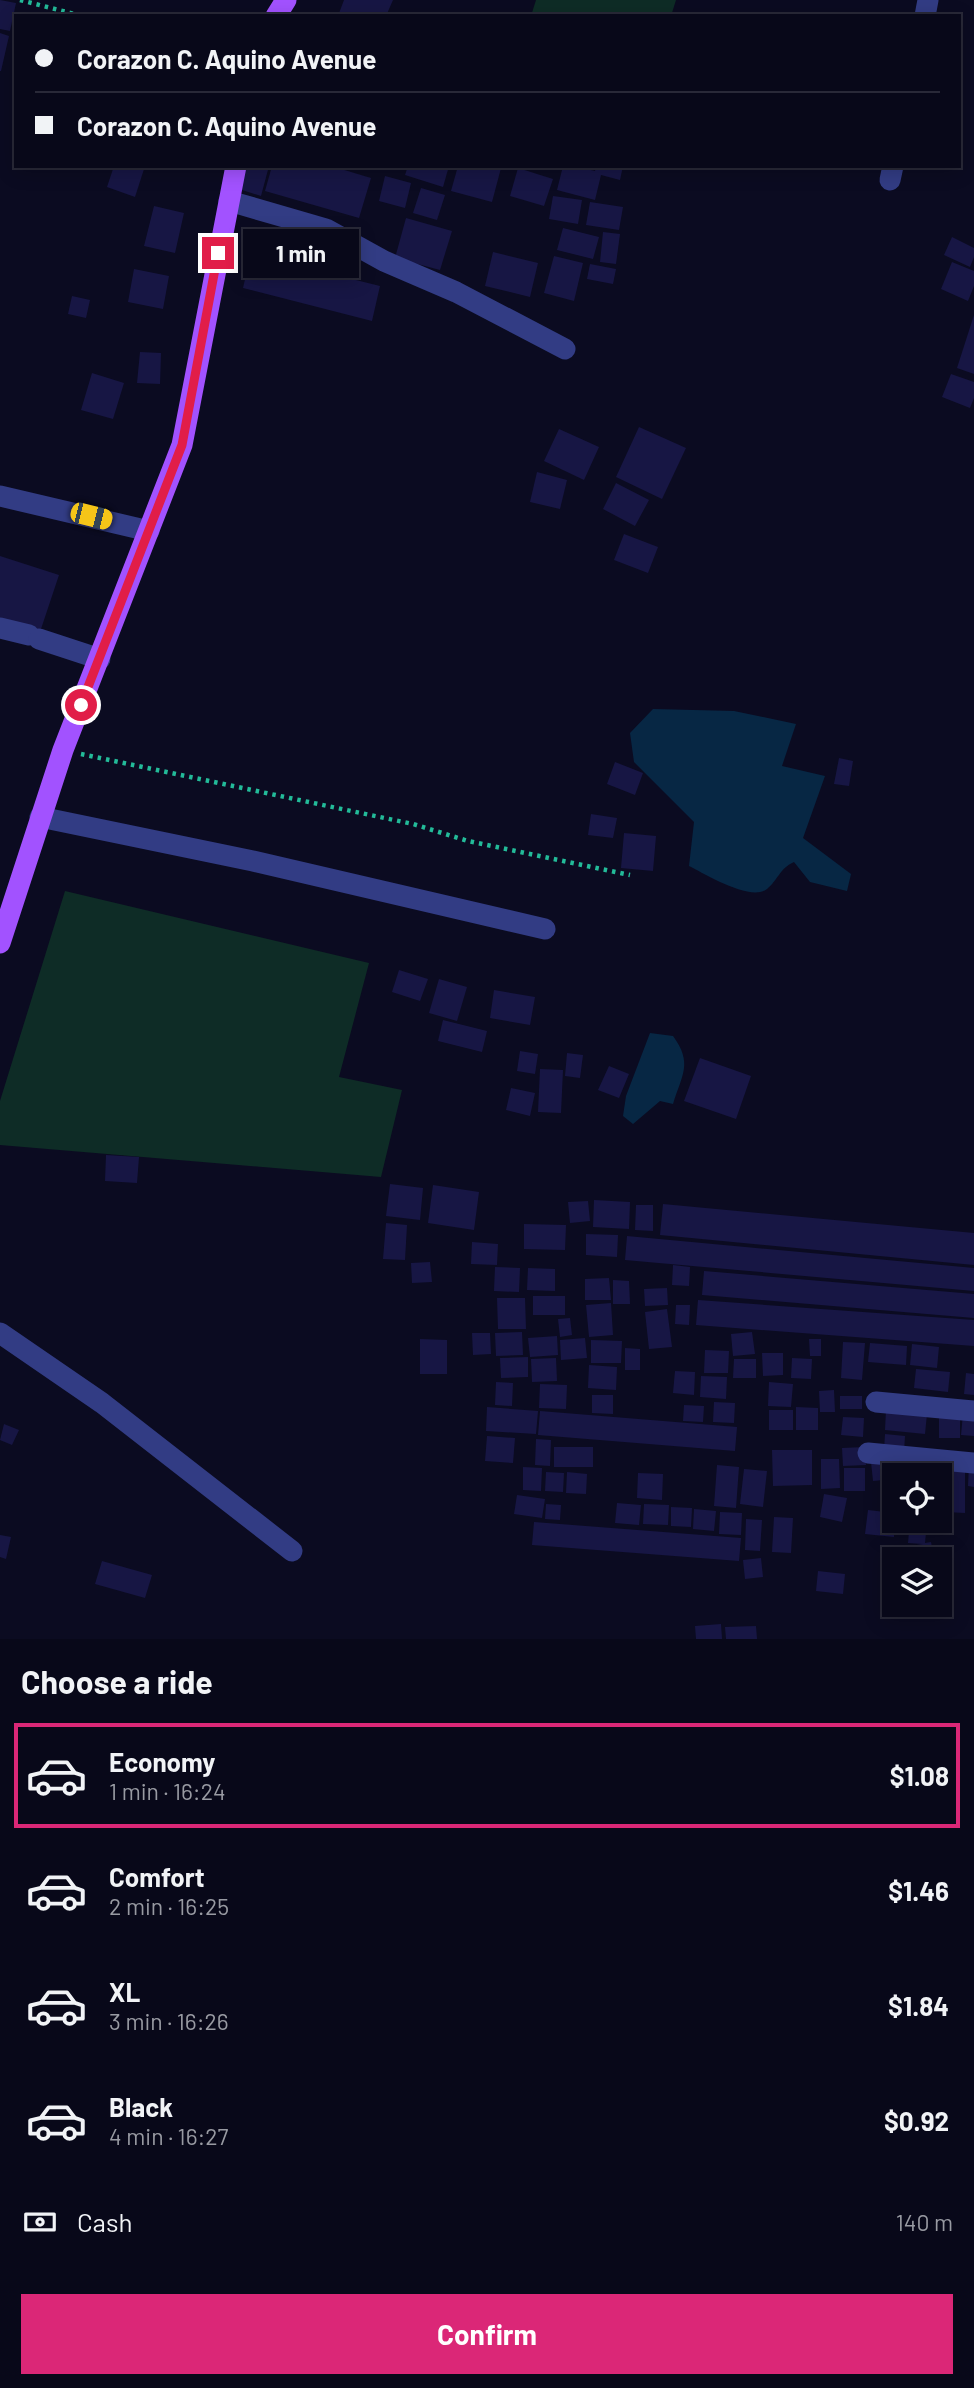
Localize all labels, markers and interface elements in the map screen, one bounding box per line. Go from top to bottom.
text: Corazon C. Aquino Avenue [77,43,376,74]
text: Corazon C. Aquino Avenue [77,110,376,141]
callout: 1 min [242,229,358,278]
route end [202,237,234,269]
text: 1 min [276,239,326,267]
car [69,501,114,531]
route start [65,689,97,721]
map controls [882,1463,952,1617]
button: locate [882,1463,952,1533]
button: layers [882,1547,952,1617]
text: Choose a ride [21,1662,213,1700]
icon: car [25,1744,88,1807]
text: Economy [109,1746,215,1777]
text: $1.08 [890,1760,949,1791]
text: 1 min · 16:24 [109,1777,226,1805]
icon: car [25,1859,88,1922]
text: Comfort [109,1861,205,1892]
text: $1.46 [888,1875,949,1906]
text: 2 min · 16:25 [109,1892,229,1920]
icon: car [25,1974,88,2037]
text: XL [109,1976,140,2007]
text: $1.84 [888,1990,949,2021]
text: 3 min · 16:26 [109,2007,229,2035]
icon: car [25,2089,88,2152]
text: Black [109,2091,173,2122]
text: $0.92 [884,2105,949,2136]
text: 4 min · 16:27 [109,2122,229,2150]
icon: cash [21,2203,59,2241]
text: Cash [77,2206,132,2237]
text: 140 m [896,2208,953,2236]
button: Confirm [21,2294,953,2374]

